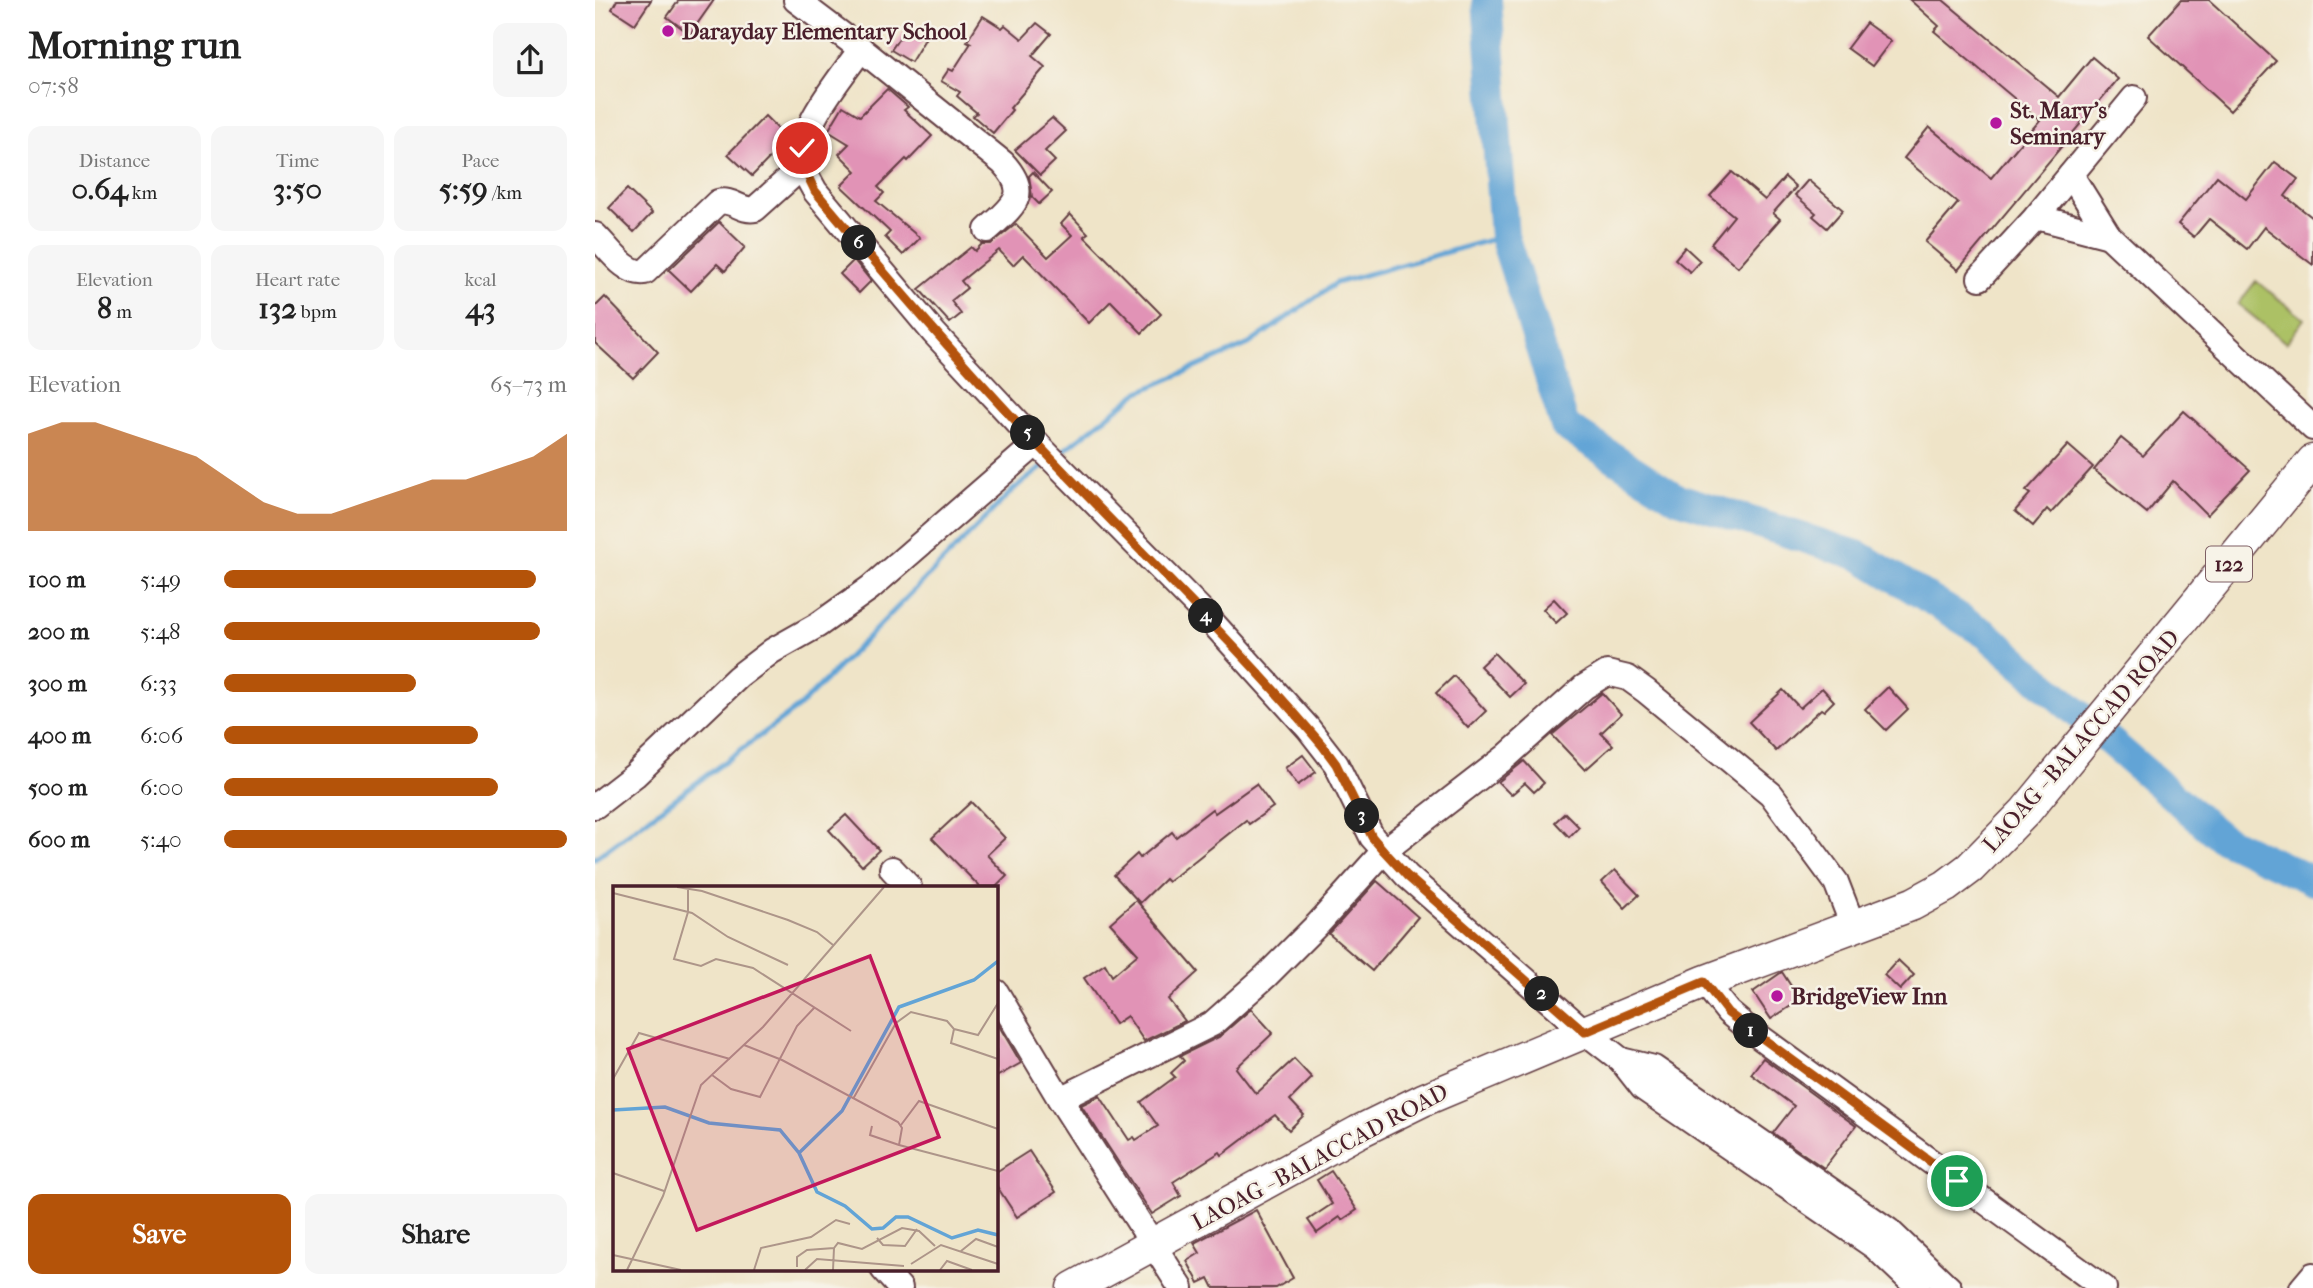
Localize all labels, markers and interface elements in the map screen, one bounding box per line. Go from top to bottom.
place label: Darayday Elementary School [682,18,968,45]
text: Morning run [28,23,241,68]
button: share [493,23,567,97]
marker: Darayday Elementary School [660,23,676,39]
text: 07:58 [28,72,79,99]
place label: St. Mary's Seminary [2010,97,2107,150]
marker: St. Mary's Seminary [1988,115,2004,131]
pin [772,118,832,178]
icon: check [783,129,821,167]
text: Distance [79,150,150,172]
text: Time [276,150,319,172]
text: Pace [462,150,499,172]
text: 0.64 [72,172,128,207]
text: 3:50 [273,172,322,207]
text: 5:59 [439,172,488,207]
text: km [128,182,157,204]
text: /km [488,182,522,204]
pin: 6 [841,226,877,260]
text: 6 [853,231,864,253]
text: Elevation [76,269,153,291]
text: Heart rate [255,269,340,291]
text: kcal [465,269,496,291]
text: 8 [97,291,112,326]
text: 132 [258,291,297,326]
text: 43 [465,291,496,326]
text: m [112,301,132,323]
text: bpm [297,301,337,323]
text: Elevation [28,371,121,398]
text: 65–73 m [490,371,567,398]
pin: 5 [1011,416,1045,450]
text: 5 [1023,421,1032,443]
road number: 122 [2206,546,2252,582]
text: 100 m [28,566,86,593]
text: 5:49 [140,566,181,593]
pin: 4 [1189,598,1223,634]
text: 4 [1200,604,1211,626]
text: 200 m [28,618,89,645]
text: 5:48 [140,618,181,645]
street label: LAOAG - BALACCAD ROAD [1977,624,2185,858]
text: 300 m [28,670,87,697]
text: 6:33 [140,670,177,697]
text: 400 m [28,722,91,749]
text: 6:06 [140,722,183,749]
text: 500 m [28,774,87,801]
text: 6:00 [140,774,183,801]
pin: 3 [1345,798,1379,834]
text: 3 [1358,804,1365,826]
text: 600 m [28,826,90,853]
text: 5:40 [140,826,182,853]
inset map [613,886,997,1270]
pin: 2 [1525,976,1559,1012]
text: 2 [1537,982,1546,1004]
place label: BridgeView Inn [1791,983,1948,1010]
marker: BridgeView Inn [1769,988,1785,1004]
pin: 1 [1733,1014,1769,1048]
text: 1 [1747,1019,1754,1041]
street label: LAOAG - BALACCAD ROAD [1187,1078,1453,1236]
pin [1927,1151,1987,1211]
icon: arrive [1938,1162,1976,1200]
button: Save [28,1194,291,1274]
button: Share [305,1194,567,1274]

